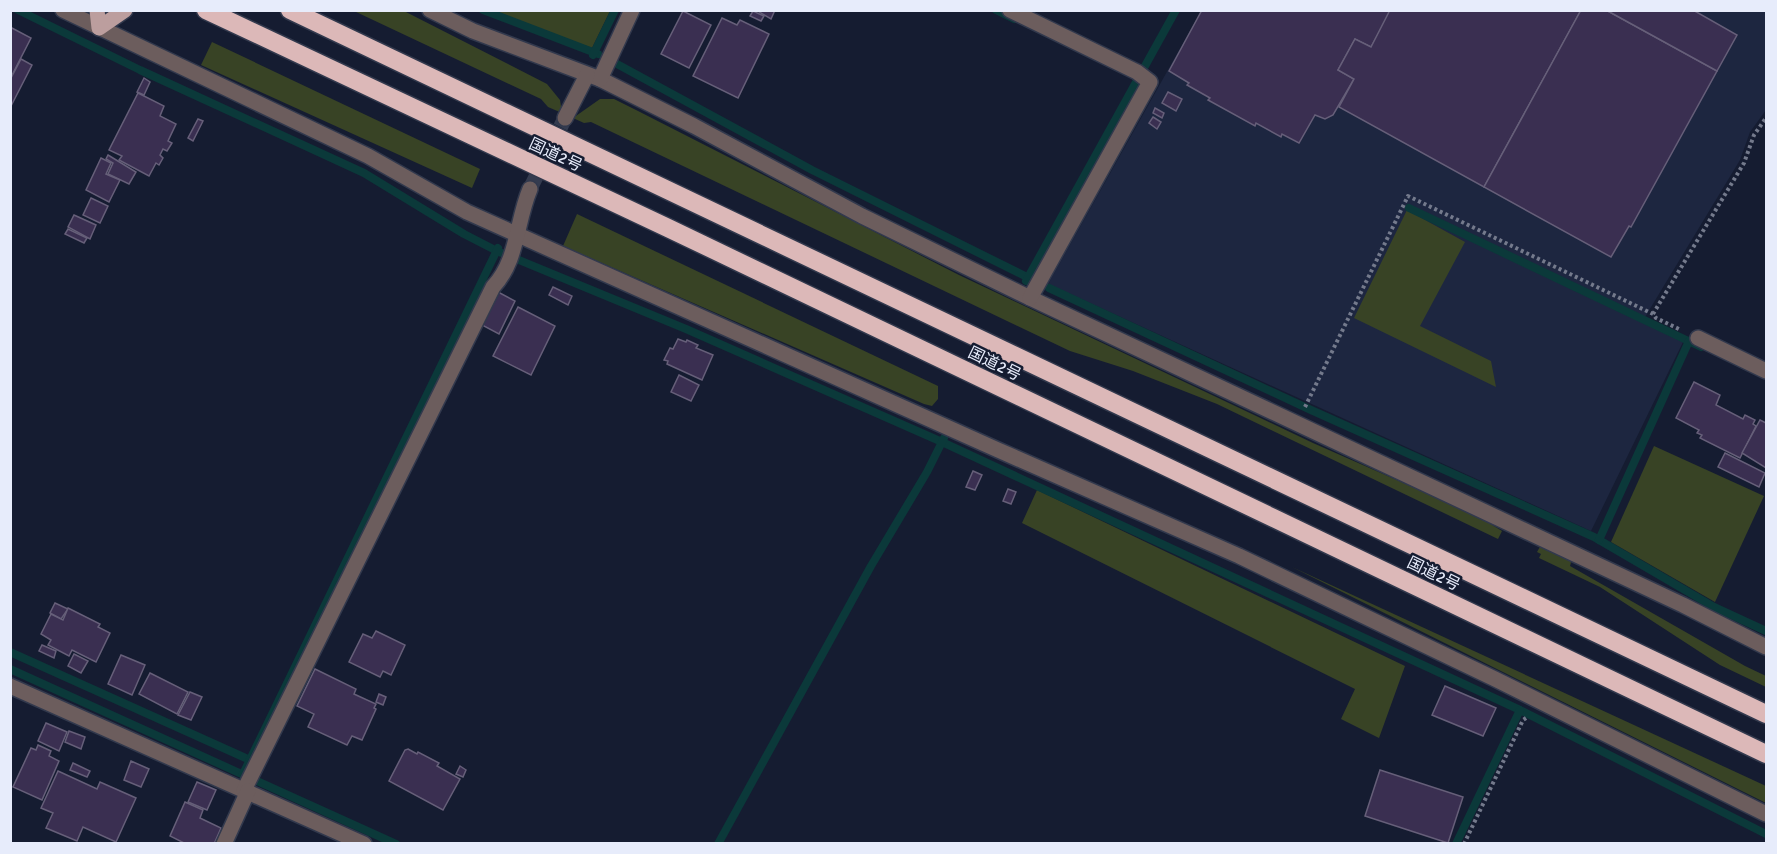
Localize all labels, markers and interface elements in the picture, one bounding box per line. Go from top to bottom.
street label: 国道2号 [526,134,585,176]
street label: 国道2号 [965,342,1024,385]
street label: 国道2号 [1404,552,1463,595]

